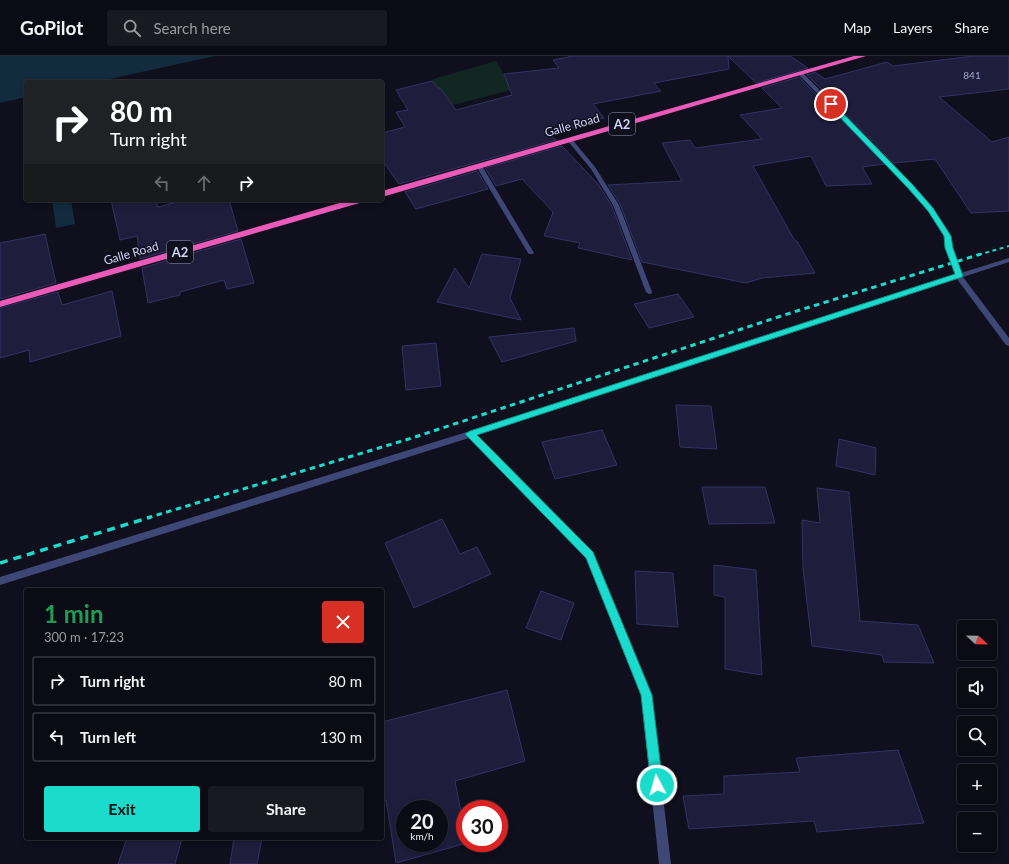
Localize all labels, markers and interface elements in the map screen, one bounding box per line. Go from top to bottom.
search box [107,10,387,46]
text: GoPilot [20,16,83,39]
icon: search [121,17,143,39]
text: Search here [153,19,231,37]
text: Map [843,19,871,36]
text: Layers [893,19,933,36]
text: Share [955,19,989,36]
house number: 841 [963,69,981,81]
pin [814,87,848,121]
icon: arrive [820,93,842,115]
text: 80 m [110,94,173,128]
icon: right [44,96,96,148]
street label: Galle Road [543,110,601,140]
road number: A2 [609,113,635,135]
text: Turn right [110,128,187,150]
icon: left [151,172,173,194]
icon: ahead [193,172,215,194]
icon: right [235,172,257,194]
street label: Galle Road [102,238,160,268]
road number: A2 [167,241,193,263]
text: 1 min [44,599,104,628]
button: close [322,601,364,643]
north arrow [957,620,997,660]
map controls [957,620,997,852]
text: 300 m · 17:23 [44,629,124,645]
button: sound [957,668,997,708]
icon: right [46,670,68,692]
text: Turn right [80,672,145,690]
text: 80 m [328,672,362,690]
button: search [957,716,997,756]
icon: left [46,726,68,748]
text: Turn left [80,728,136,746]
text: 130 m [320,728,362,746]
position arrow [636,764,678,806]
button: + [957,764,997,804]
button: Exit [44,786,200,832]
button: Share [208,786,364,832]
speed limit sign: 30 [456,800,508,852]
text: 20 [410,809,434,833]
button: − [957,812,997,852]
text: km/h [410,830,434,842]

